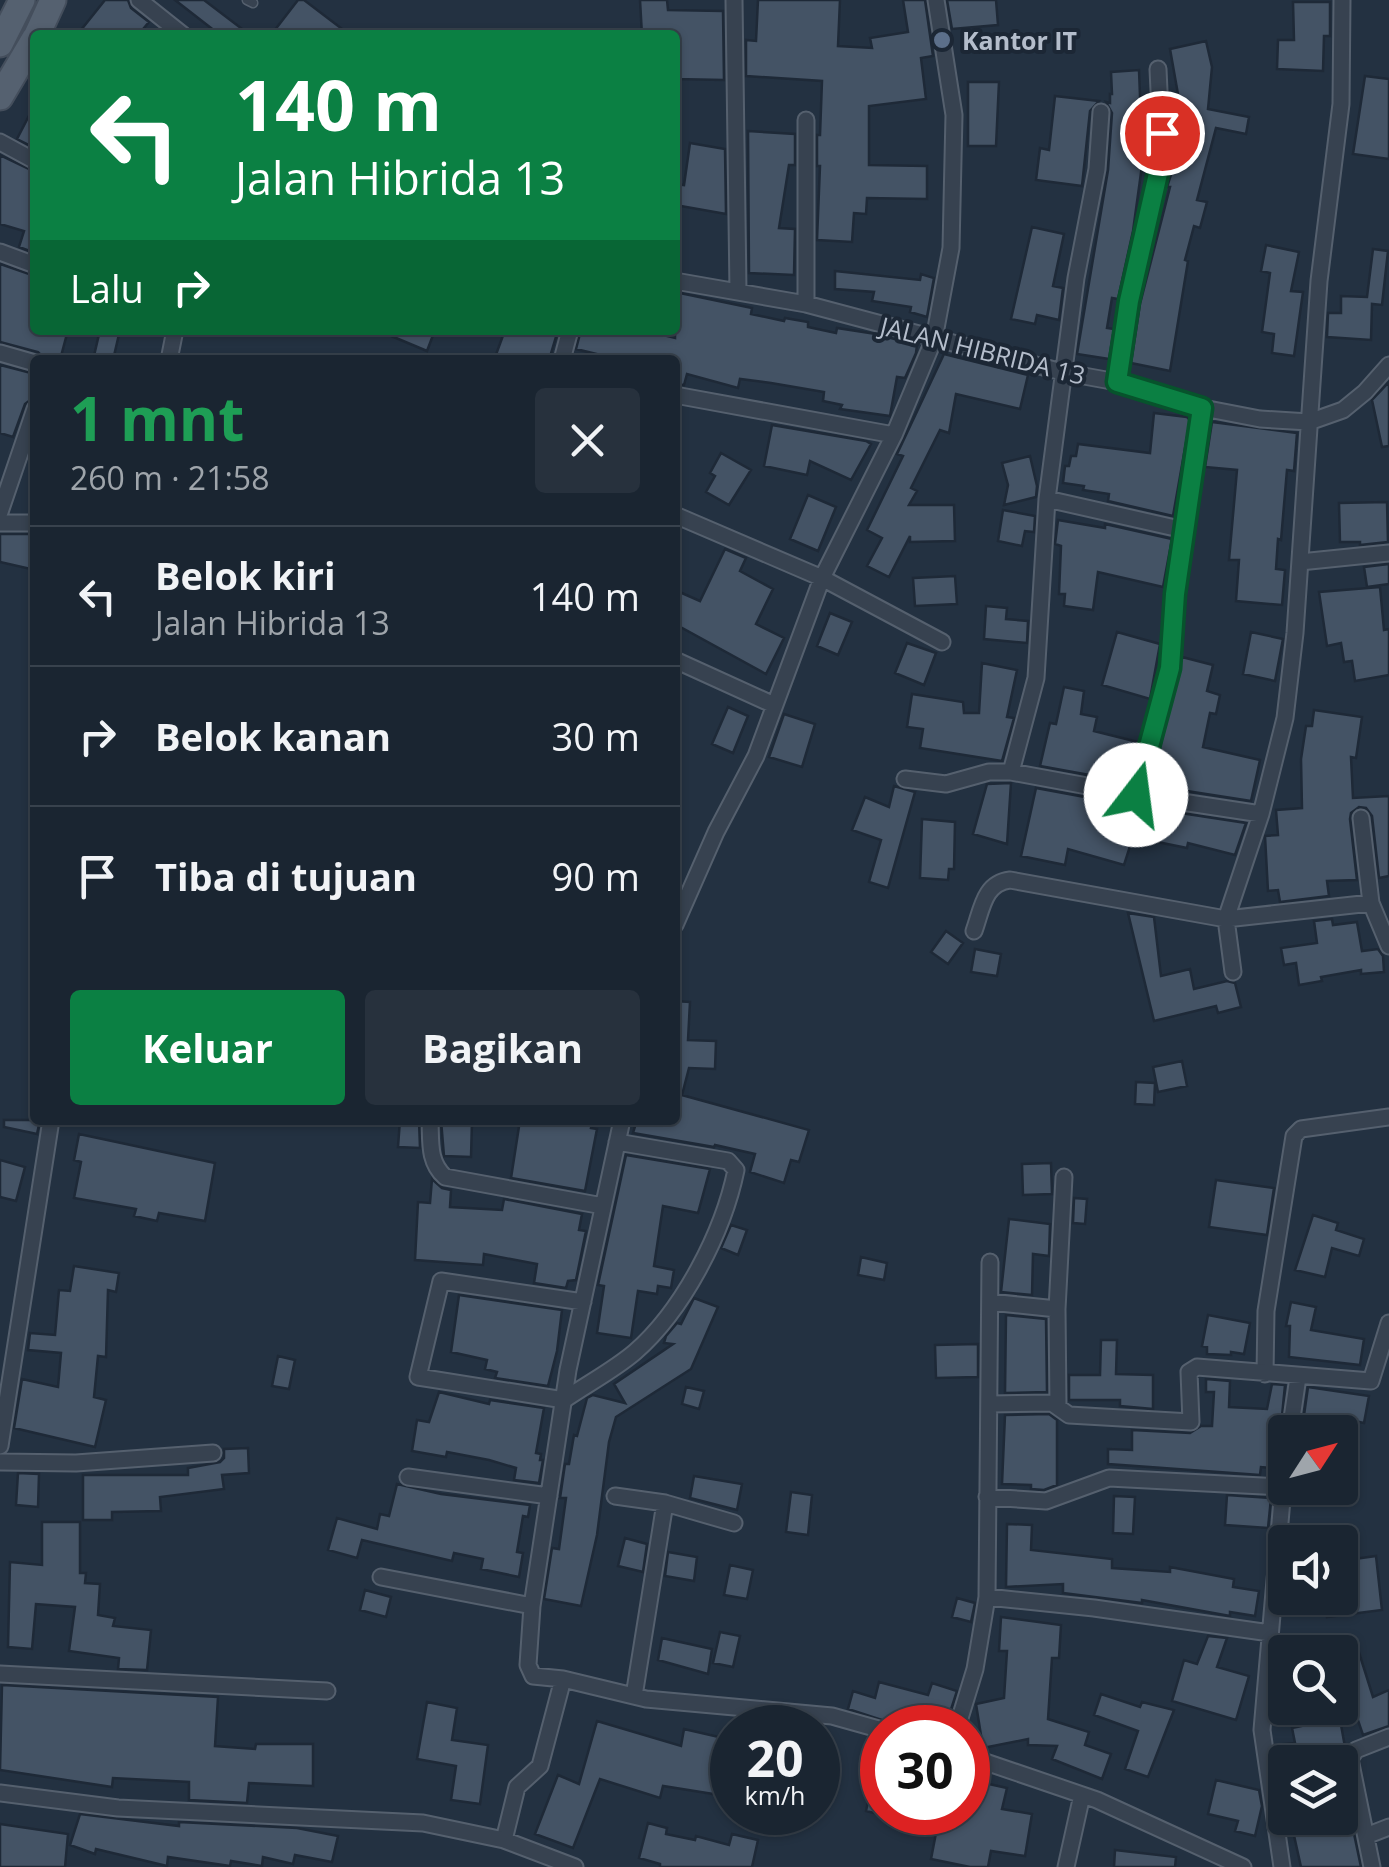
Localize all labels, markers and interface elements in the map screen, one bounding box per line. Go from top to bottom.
place label: Kantor IT [962,23,1077,57]
marker: Kantor IT [931,29,953,51]
text: 140 m [235,56,442,152]
icon: left [70,70,200,200]
pin [1120,91,1205,176]
icon: arrive [1135,106,1190,161]
text: Jalan Hibrida 13 [235,147,565,208]
icon: right [164,260,219,315]
text: Lalu [70,262,144,314]
street label: JALAN HIBRIDA 13 [875,308,1089,392]
text: 1 mnt [70,377,244,459]
button: close [535,388,640,493]
text: 260 m · 21:58 [70,456,269,499]
text: Belok kiri [155,549,336,601]
icon: left [70,569,125,624]
text: 140 m [530,570,640,622]
text: Jalan Hibrida 13 [155,601,390,644]
icon: right [70,709,125,764]
text: Belok kanan [155,710,391,762]
text: 30 m [551,710,640,762]
position arrow [1084,743,1188,847]
icon: arrive [70,849,125,904]
text: Tiba di tujuan [155,850,417,902]
text: 90 m [551,850,640,902]
button: Keluar [70,990,345,1105]
button: Bagikan [365,990,640,1105]
north arrow [1268,1415,1358,1505]
map controls [1268,1415,1358,1835]
button: sound [1268,1525,1358,1615]
button: search [1268,1635,1358,1725]
speed limit sign: 30 [860,1705,990,1835]
text: 20 [746,1724,804,1792]
button: layers [1268,1745,1358,1835]
text: km/h [745,1778,805,1812]

